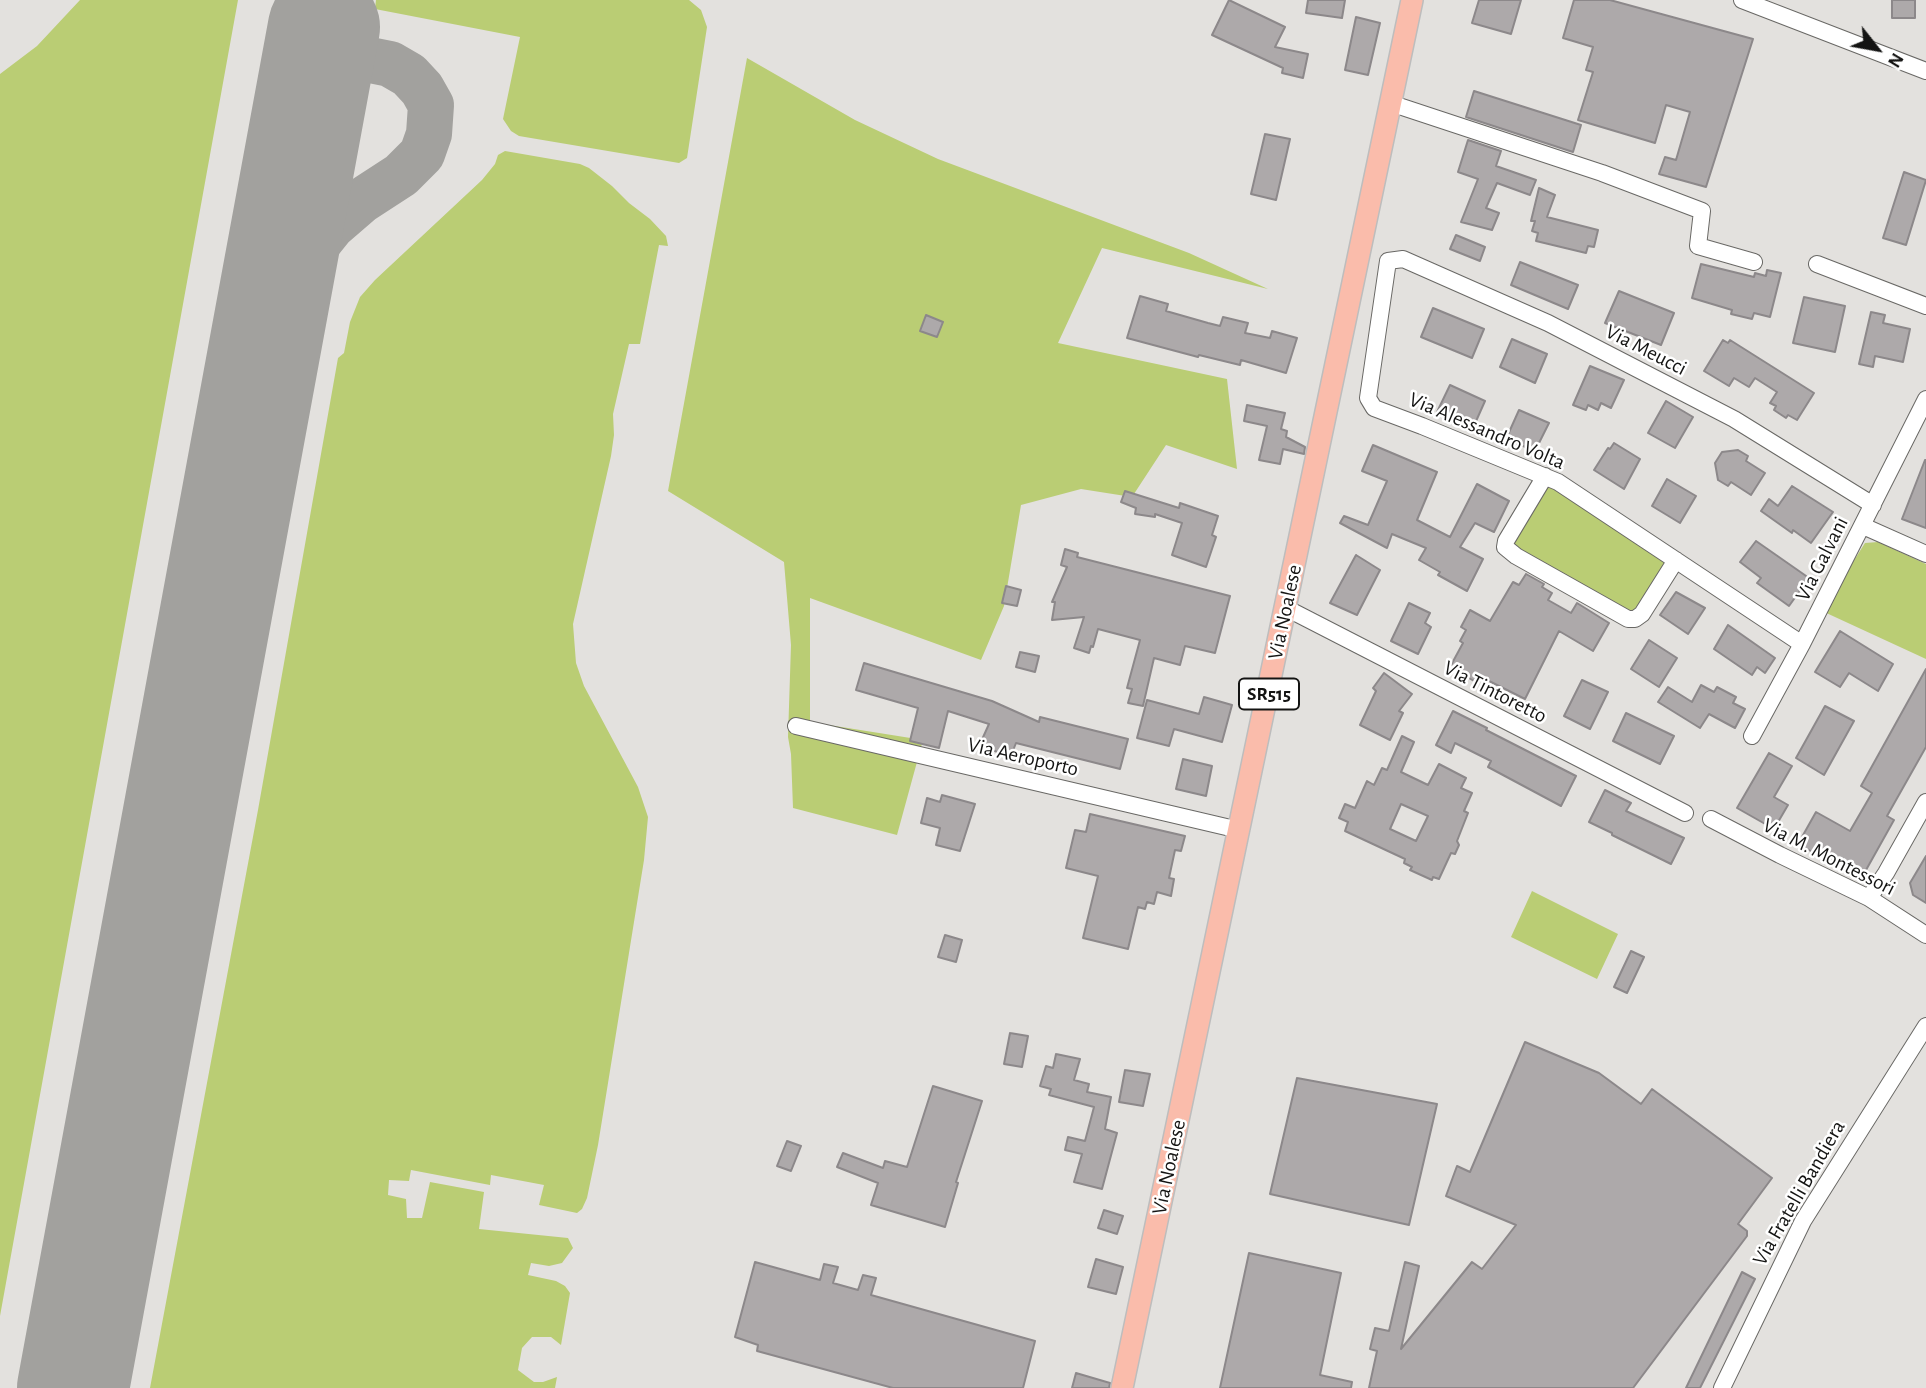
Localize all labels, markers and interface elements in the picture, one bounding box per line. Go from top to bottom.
north arrow [1842,14,1912,84]
text: N [1884,50,1907,71]
street label: Via Meucci [1601,319,1691,381]
street label: Via Alessandro Volta [1405,387,1569,475]
street label: Via Galvani [1790,513,1854,605]
street label: Via Noalese [1263,562,1307,662]
street label: Via Tintoretto [1439,655,1551,729]
road number: SR515 [1239,678,1299,709]
street label: Via Aeroporto [965,732,1081,782]
street label: Via M. Montessori [1758,813,1900,901]
street label: Via Fratelli Bandiera [1747,1116,1851,1270]
street label: Via Noalese [1147,1117,1191,1217]

